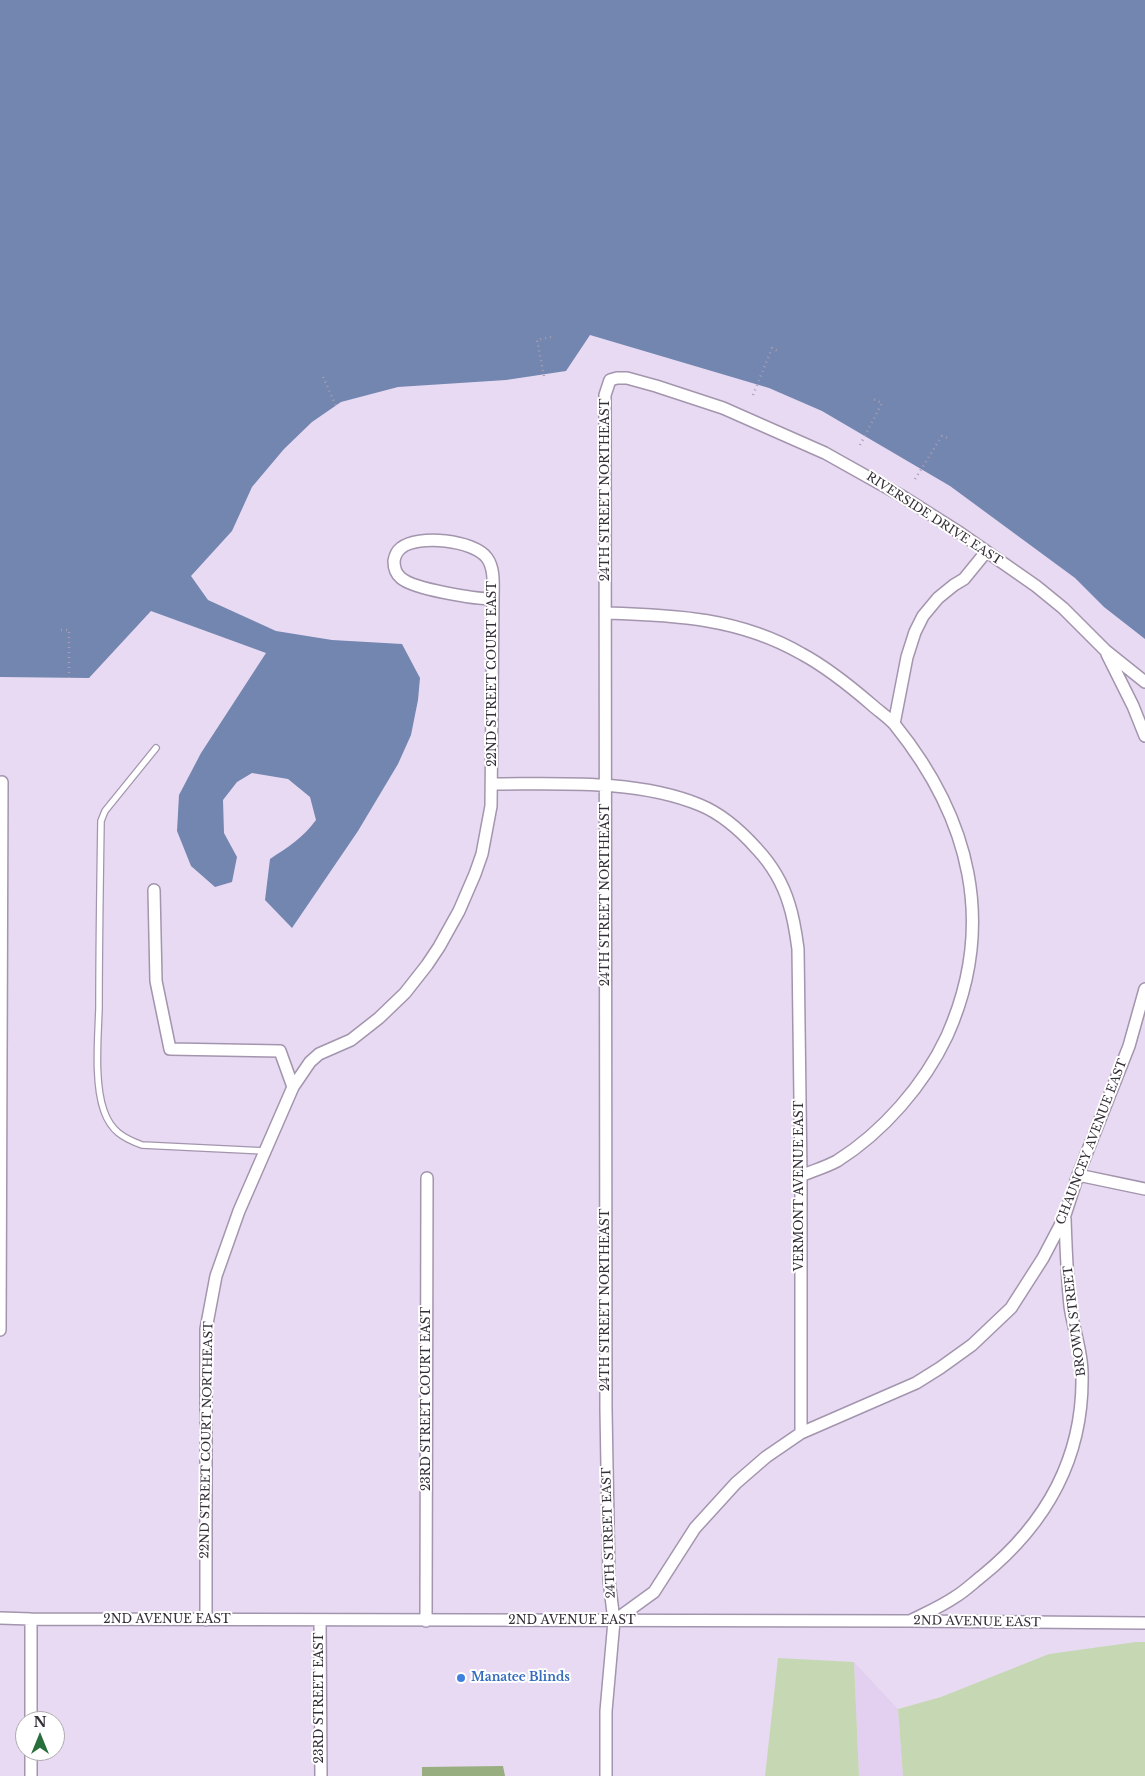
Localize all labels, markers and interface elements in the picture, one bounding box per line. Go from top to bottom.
street label: 24TH STREET NORTHEAST [599,399,613,581]
street label: RIVERSIDE DRIVE EAST [863,470,1005,568]
street label: 22ND STREET COURT EAST [486,581,500,767]
street label: 24TH STREET NORTHEAST [599,804,613,986]
street label: CHAUNCEY AVENUE EAST [1054,1057,1130,1227]
street label: VERMONT AVENUE EAST [793,1101,807,1271]
street label: 24TH STREET NORTHEAST [599,1209,613,1391]
street label: BROWN STREET [1061,1265,1089,1377]
street label: 23RD STREET COURT EAST [420,1307,434,1491]
street label: 22ND STREET COURT NORTHEAST [198,1321,216,1559]
street label: 24TH STREET EAST [600,1467,618,1599]
street label: 2ND AVENUE EAST [103,1613,231,1627]
street label: 2ND AVENUE EAST [508,1614,636,1628]
street label: 2ND AVENUE EAST [913,1614,1041,1630]
street label: 23RD STREET EAST [313,1633,327,1763]
place label: Manatee Blinds [471,1671,570,1685]
marker: Manatee Blinds [455,1672,467,1684]
north arrow [15,1711,65,1761]
text: N [33,1713,47,1731]

